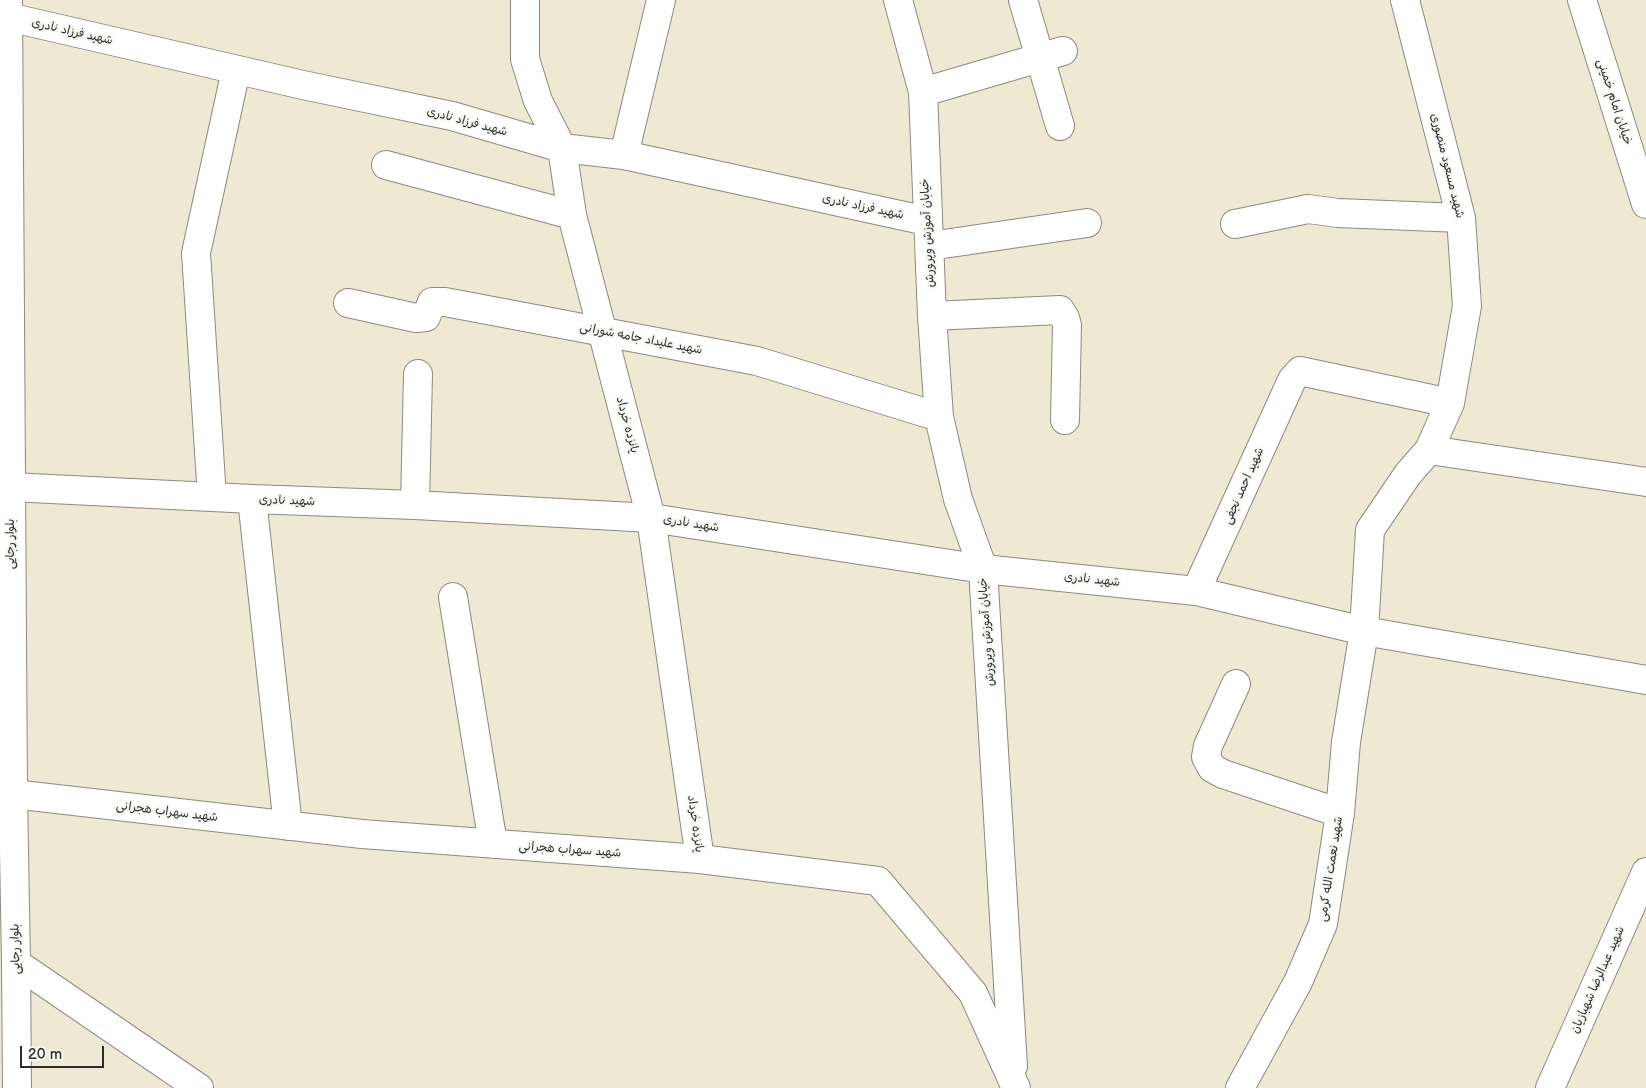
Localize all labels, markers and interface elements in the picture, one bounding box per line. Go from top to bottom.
street label: شهید فرزاد نادری [30,16,114,48]
street label: خیابان امام خمینی [1593,57,1635,147]
street label: شهید فرزاد نادری [425,104,509,140]
street label: شهید مسعود منصوری [1427,112,1467,220]
street label: خیابان آموزش وپرورش [918,178,938,288]
street label: شهید فرزاد نادری [821,191,905,223]
street label: شهید علیداد جامه شورانی [579,320,703,358]
street label: پانزده خرداد [613,395,641,455]
street label: شهید احمد نجفی [1221,445,1267,527]
street label: شهید نادری [259,493,315,509]
street label: شهید نادری [662,512,720,536]
street label: بلوار رجایی [4,519,18,569]
street label: شهید نادری [1063,570,1121,590]
street label: خیابان آموزش وپرورش [976,577,998,687]
street label: پانزده خرداد [684,794,706,854]
street label: شهید سهراب هجرانی [115,799,219,825]
street label: شهید نعمت الله کرمی [1316,815,1346,923]
street label: شهید سهراب هجرانی [518,839,622,861]
street label: بلوار رجایی [8,924,24,974]
street label: شهید عبدالرضا شهبازیان [1568,924,1628,1036]
scale bar [22,1036,106,1068]
text: 20 m [28,1045,62,1064]

